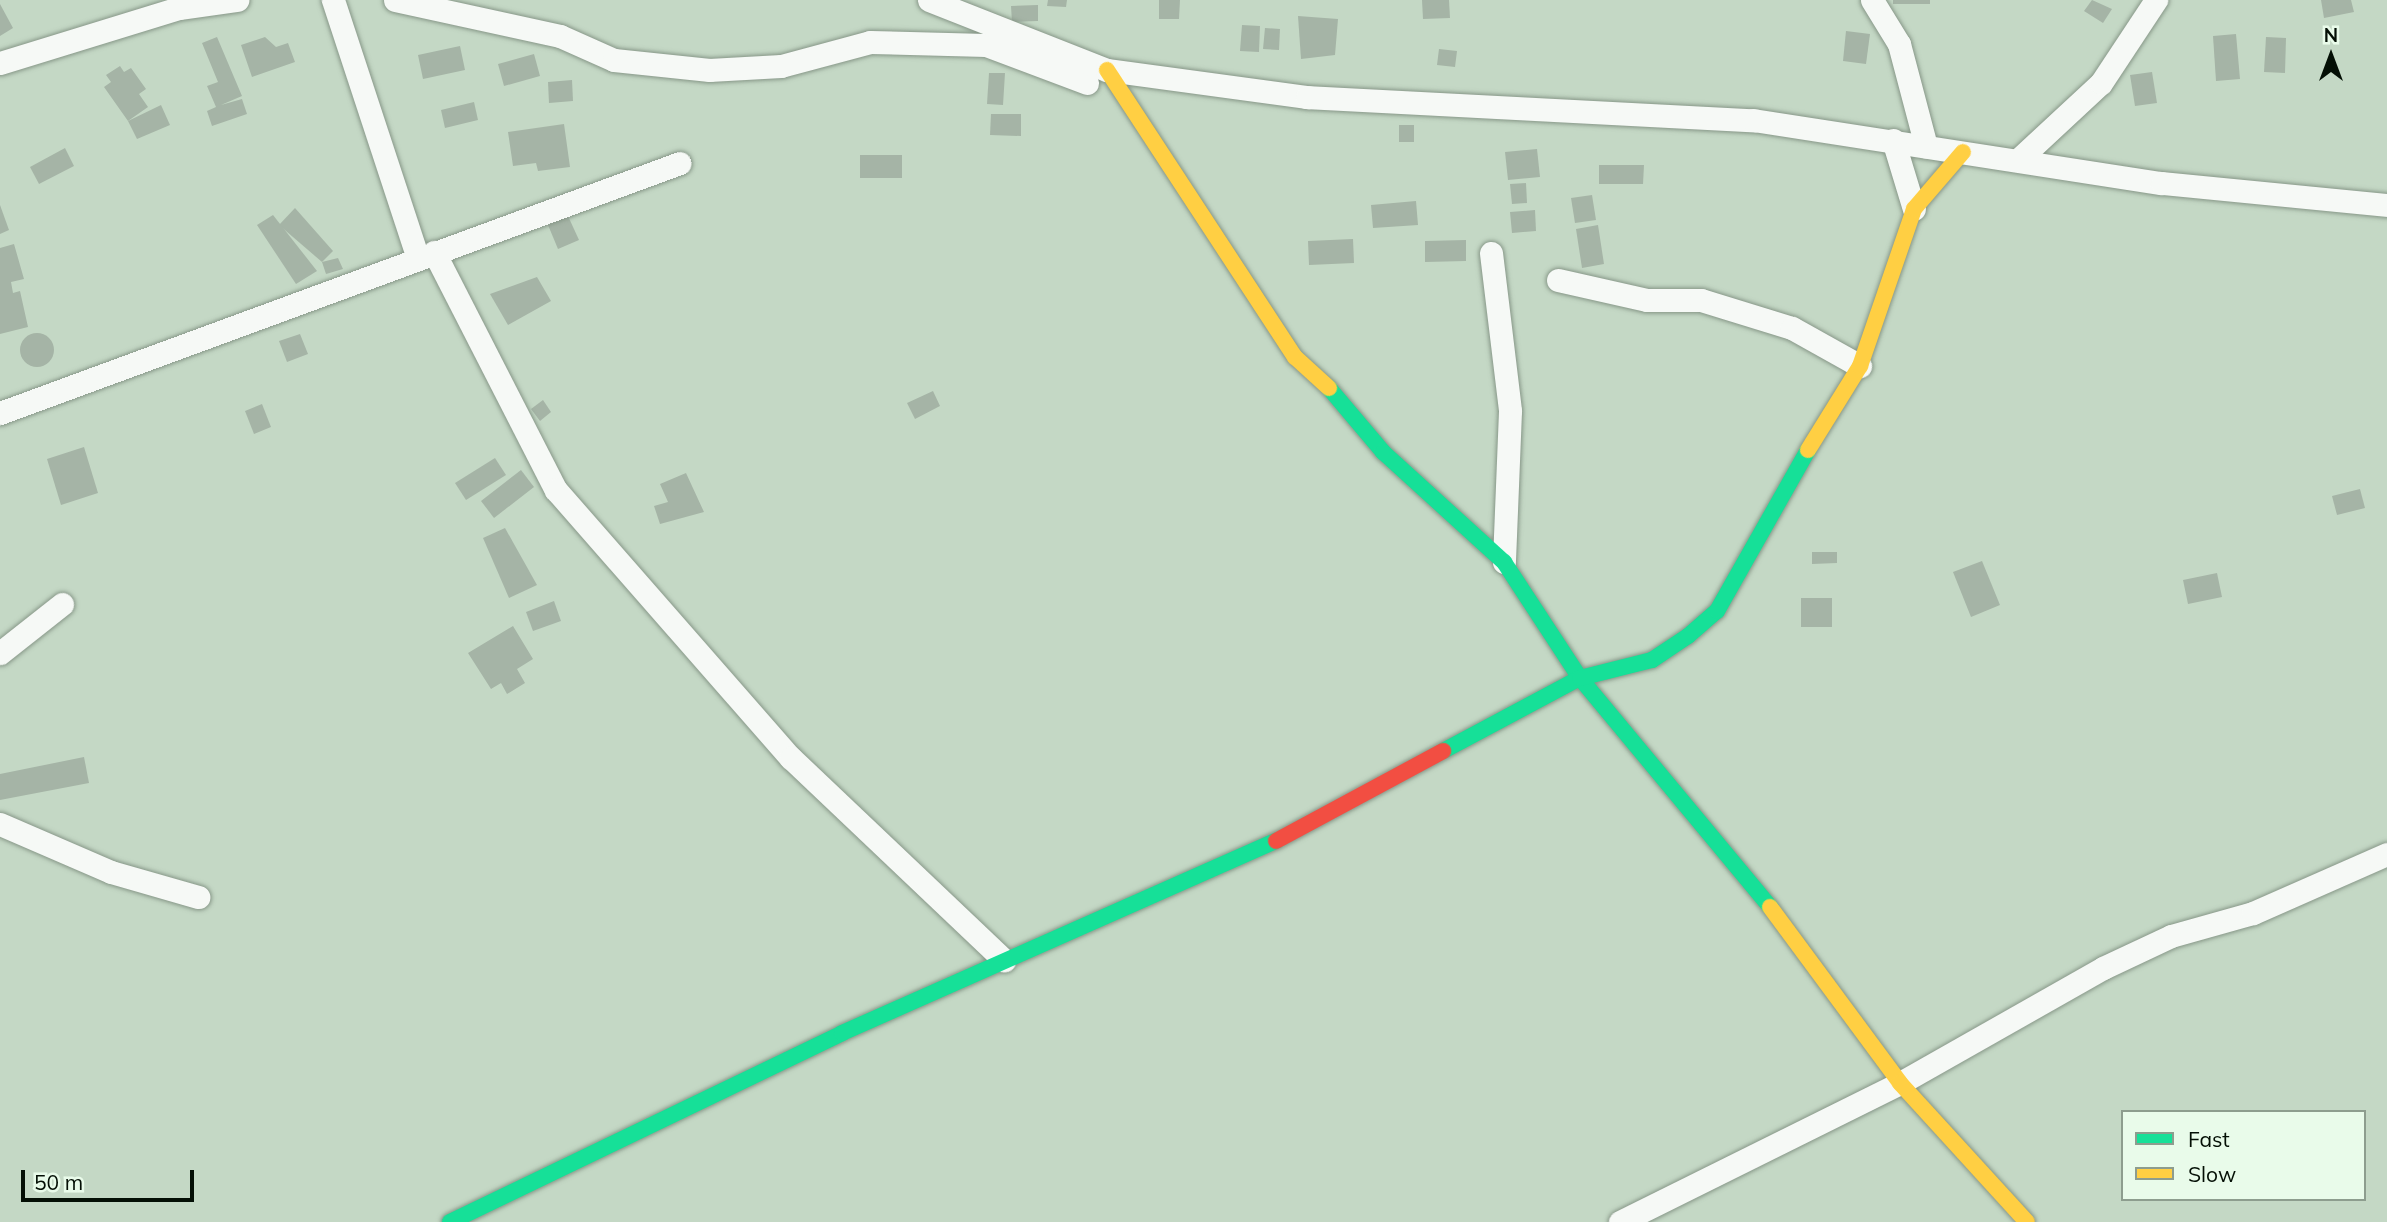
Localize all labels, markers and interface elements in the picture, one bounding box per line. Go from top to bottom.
north arrow [2296,21,2366,91]
text: N [2324,23,2338,47]
legend [2121,1110,2366,1201]
text: Fast [2188,1126,2230,1152]
scale bar [24,1156,198,1200]
text: Slow [2188,1161,2236,1187]
text: 50 m [34,1169,83,1195]

